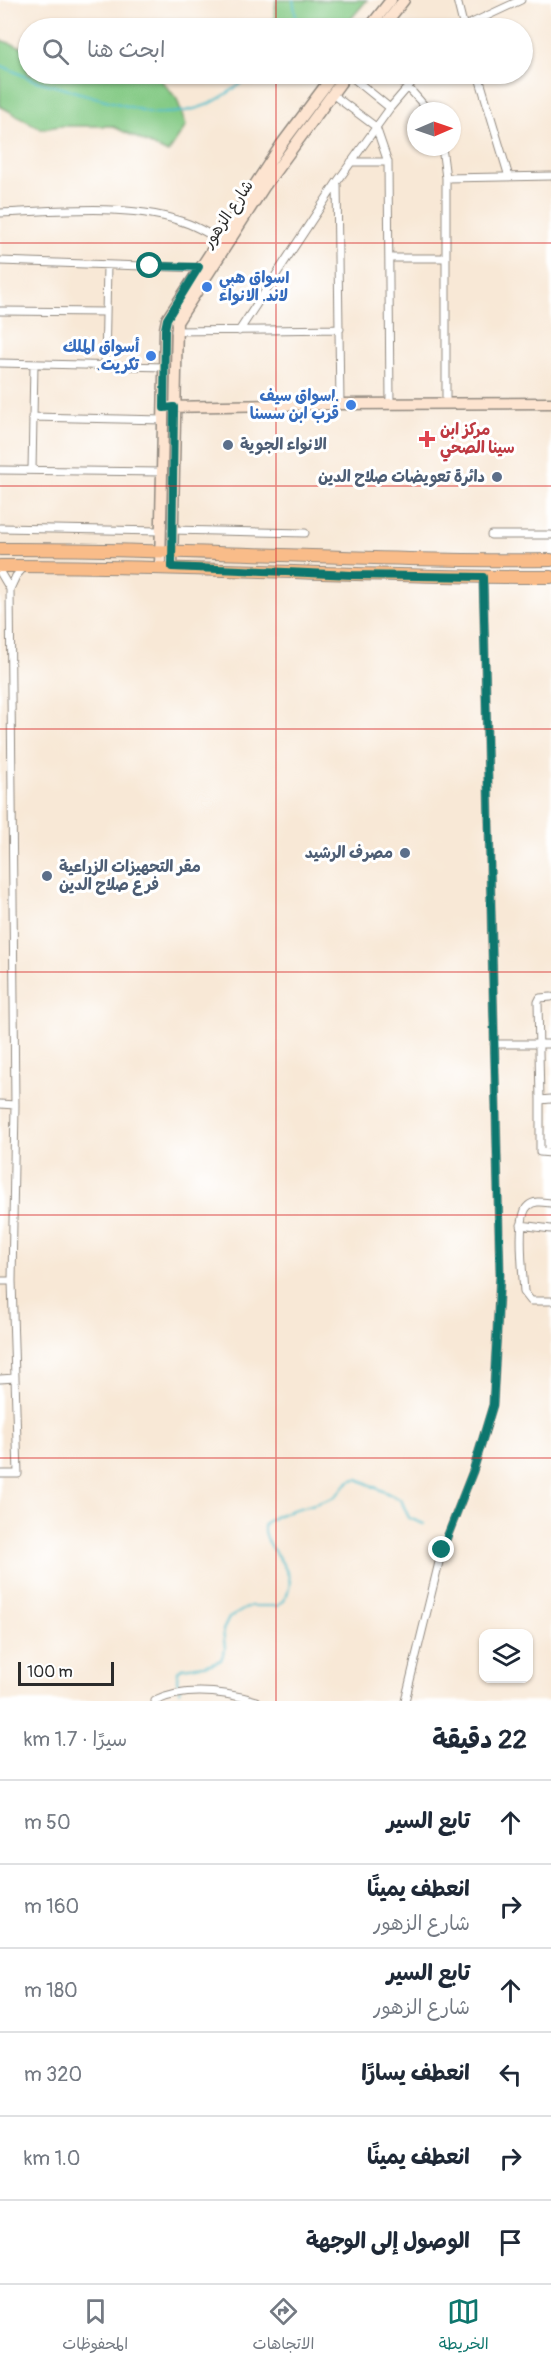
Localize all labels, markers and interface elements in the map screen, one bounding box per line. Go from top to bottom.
search box [18,18,533,84]
icon: search [39,35,72,68]
text: ابحث هنا [87,36,165,64]
north arrow [407,102,461,156]
street label: شارع الزهور [197,176,259,253]
route start [136,252,162,278]
place label: اسواق هبي لاند. الانواء [219,268,289,306]
marker: اسواق هبي لاند. الانواء [200,280,214,294]
place label: أسواق الملك .تكريت [63,336,140,375]
marker: أسواق الملك .تكريت [144,349,158,363]
place label: اسواق سيف. قرب ابن سسنا [250,386,339,424]
marker: اسواق سيف. قرب ابن سسنا [344,398,358,412]
place label: مركز ابن سينا الصحي [440,420,515,462]
marker: مركز ابن سينا الصحي [418,430,436,448]
place label: الانواء الجوية [240,435,327,455]
marker: الانواء الجوية [221,438,235,452]
place label: دائرة تعويضات صلاح الدين [318,467,485,488]
marker: دائرة تعويضات صلاح الدين [490,470,504,484]
place label: مصرف الرشيد [305,843,393,863]
marker: مصرف الرشيد [398,846,412,860]
place label: مقر التجهيزات الزراعية فرع صلاح الدين [59,857,201,896]
marker: مقر التجهيزات الزراعية فرع صلاح الدين [40,869,54,883]
route end [428,1536,454,1562]
map controls [479,1629,533,1683]
button: layers [479,1629,533,1683]
scale bar [18,1659,114,1686]
text: 100 m [27,1662,73,1682]
text: 22 دقيقة [432,1724,527,1756]
text: سيرًا · 1.7 km [24,1727,127,1752]
icon: ahead [494,1806,527,1839]
text: تابع السير [387,1807,470,1835]
text: 50 m [24,1810,71,1835]
text: انعطف يمينًا [367,1875,470,1903]
icon: right [494,1890,527,1923]
text: 160 m [24,1894,79,1919]
text: شارع الزهور [373,1911,470,1936]
text: تابع السير [387,1959,470,1987]
icon: ahead [494,1974,527,2007]
text: 180 m [24,1978,78,2003]
text: شارع الزهور [373,1995,470,2020]
icon: left [494,2058,527,2091]
text: انعطف يسارًا [361,2059,470,2087]
text: 320 m [24,2062,82,2087]
icon: right [494,2142,527,2175]
text: انعطف يمينًا [367,2143,470,2171]
text: 1.0 km [24,2146,80,2171]
icon: arrive [494,2226,527,2259]
text: الوصول إلى الوجهة [306,2227,470,2255]
tab: المحفوظات [62,2295,128,2358]
tab: الاتجاهات [253,2295,314,2358]
tab: الخريطة [439,2295,489,2358]

